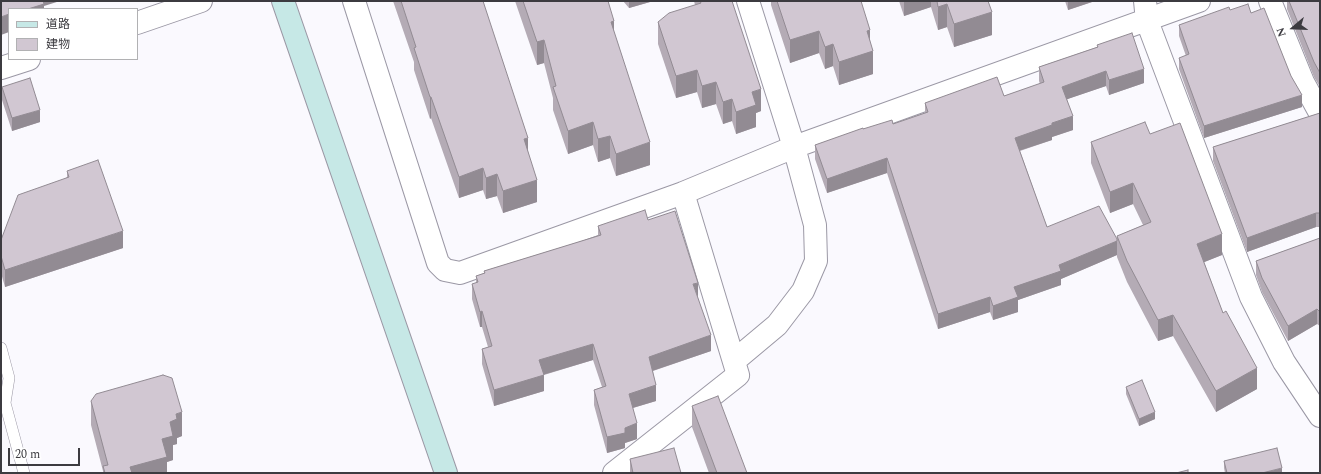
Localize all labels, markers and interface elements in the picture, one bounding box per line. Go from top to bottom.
legend [8,8,138,60]
north arrow [1273,8,1313,48]
text: 道路 [46,15,70,34]
text: N [1272,25,1291,39]
text: 建物 [46,35,70,54]
scale bar [10,440,82,466]
text: 20 m [15,445,40,464]

